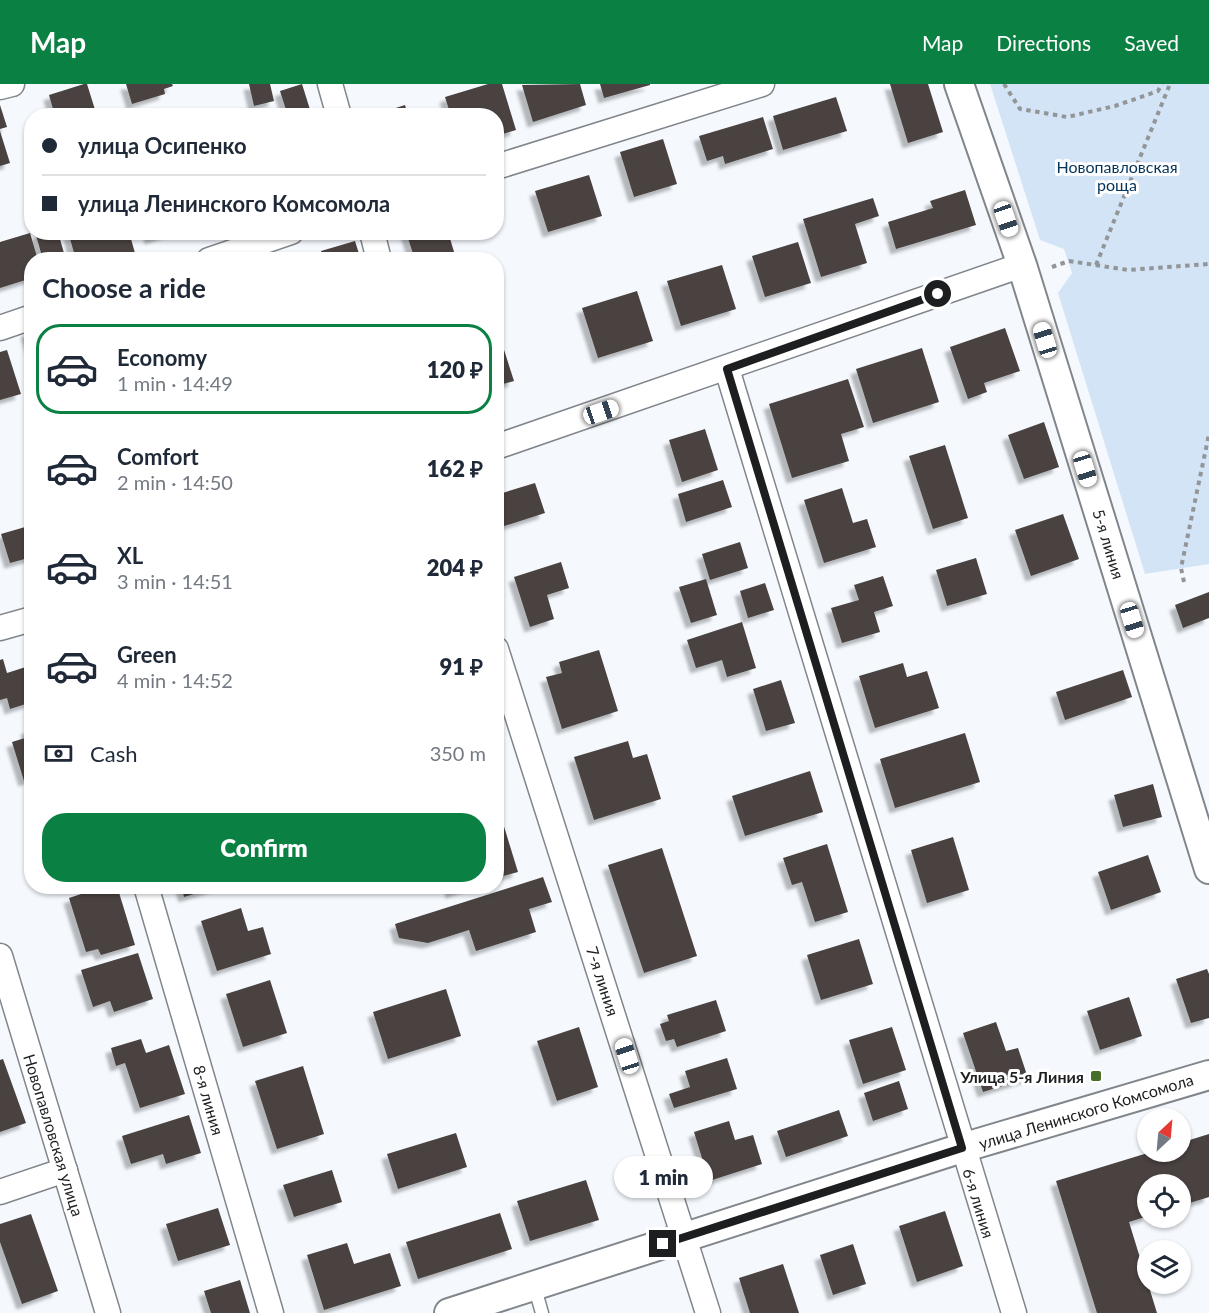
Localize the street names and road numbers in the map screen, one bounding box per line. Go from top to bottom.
street label: 5-я линия [1089,507,1129,581]
street label: 7-я линия [583,944,623,1018]
street label: Новопавловская улица [20,1051,88,1219]
street label: 8-я линия [190,1063,228,1137]
street label: улица Ленинского Комсомола [976,1069,1196,1153]
street label: 6-я линия [959,1166,999,1240]

